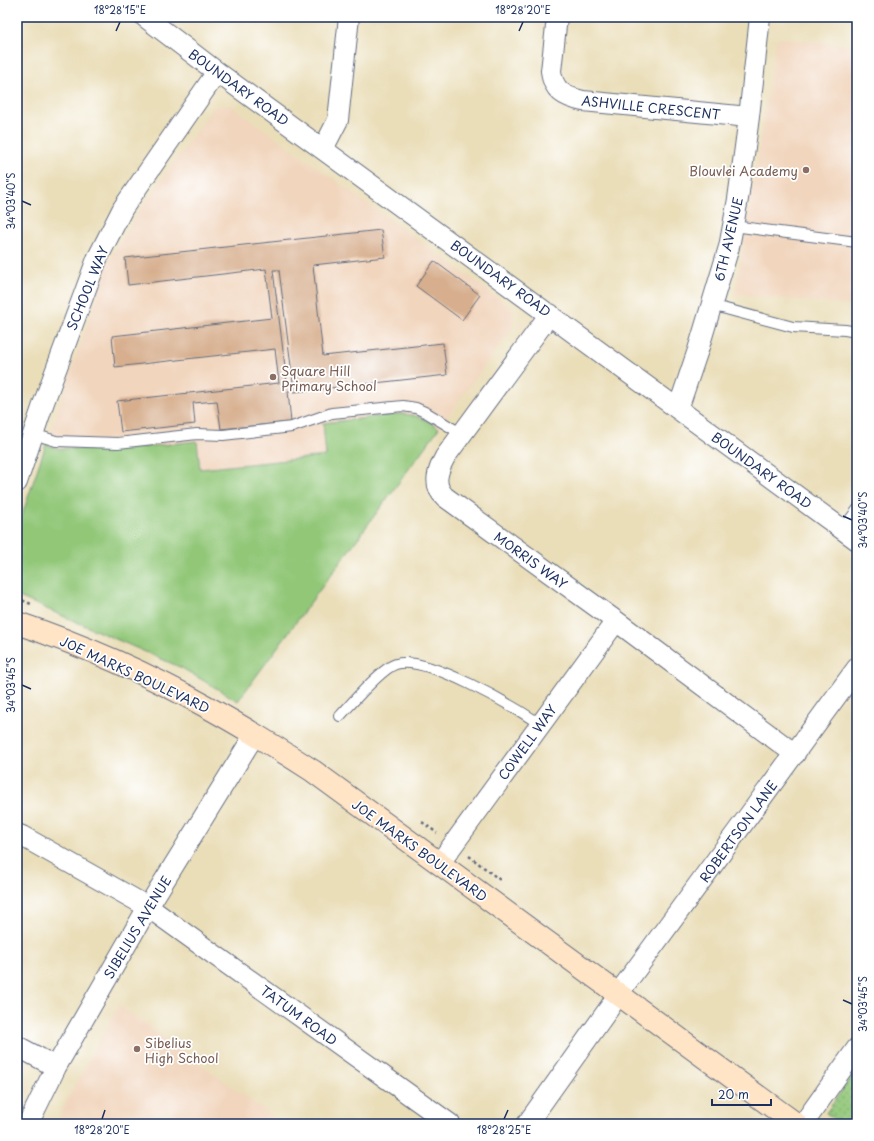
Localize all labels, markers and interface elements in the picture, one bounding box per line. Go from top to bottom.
text: 18°28'15"E [94,2,146,17]
text: 18°28'20"E [495,2,551,17]
street label: BOUNDARY ROAD [185,44,293,130]
street label: ASHVILLE CRESCENT [581,90,722,124]
place label: Blouvlei Academy [689,161,798,180]
marker: Blouvlei Academy [801,165,811,175]
text: 34°03'40"S [3,172,18,230]
street label: 6TH AVENUE [709,195,747,283]
street label: BOUNDARY ROAD [447,235,555,321]
street label: SCHOOL WAY [61,242,113,333]
place label: Square Hill Primary School [281,361,377,395]
marker: Square Hill Primary School [268,372,278,382]
street label: BOUNDARY ROAD [708,427,816,513]
text: 34°03'40"S [855,491,870,549]
street label: MORRIS WAY [490,527,572,594]
street label: JOE MARKS BOULEVARD [57,631,213,717]
text: 34°03'45"S [3,657,18,713]
street label: COWELL WAY [493,700,561,784]
street label: ROBERTSON LANE [695,776,781,886]
street label: JOE MARKS BOULEVARD [348,794,492,906]
street label: SIBELIUS AVENUE [99,872,175,982]
text: 34°03'45"S [855,976,870,1032]
street label: TATUM ROAD [257,981,341,1049]
place label: Sibelius High School [145,1033,218,1067]
marker: Sibelius High School [132,1044,142,1054]
scale bar [712,1081,771,1107]
text: 20 m [718,1085,749,1103]
text: 18°28'20"E [74,1122,130,1137]
text: 18°28'25"E [477,1122,531,1137]

